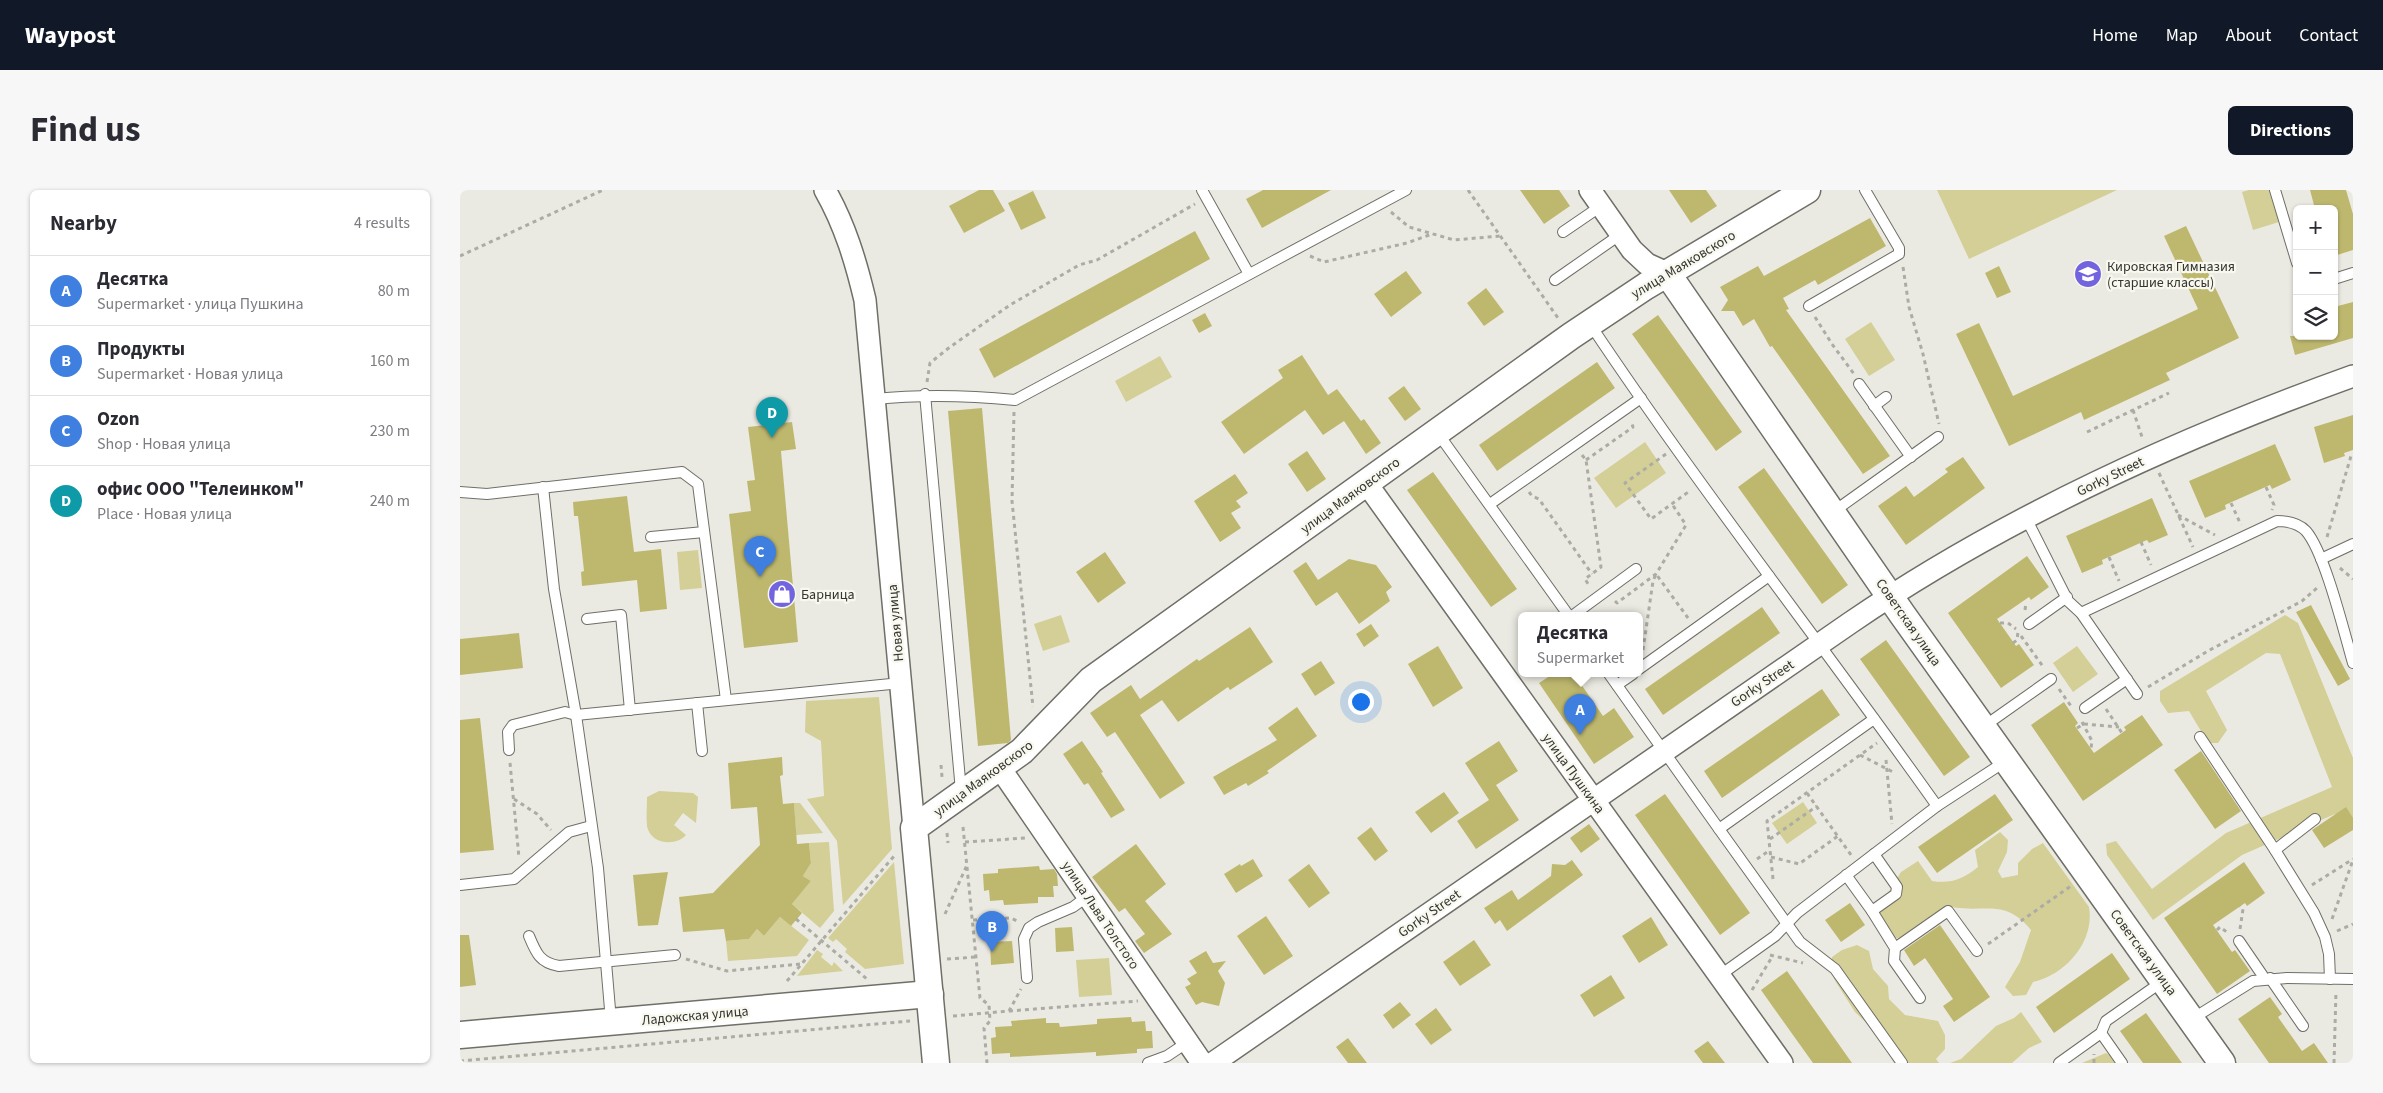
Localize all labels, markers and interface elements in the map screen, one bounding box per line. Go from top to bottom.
text: Waypost [25,18,116,53]
text: Home [2092,23,2138,48]
text: Map [2166,23,2198,48]
text: About [2226,23,2271,48]
text: Contact [2299,23,2358,48]
text: Find us [30,105,140,155]
button: Directions [2228,106,2353,155]
map controls [2293,205,2338,340]
button: + [2293,205,2338,250]
text: Nearby [50,208,117,238]
text: 4 results [354,212,410,234]
street label: улица Маяковского [1627,226,1740,304]
button: − [2293,250,2338,295]
place label: Кировская Гимназия (старшие классы) [2107,257,2235,293]
school or university icon: Кировская Гимназия (старшие классы) [2073,259,2103,289]
text: Десятка [97,266,169,293]
text: A [61,280,71,302]
text: 80 m [378,280,410,302]
text: Supermarket · улица Пушкина [97,293,304,315]
button: layers [2293,295,2338,340]
text: Продукты [97,336,185,363]
text: B [61,350,71,372]
text: 160 m [370,350,410,372]
text: Supermarket · Новая улица [97,363,283,385]
pin: D [756,397,788,438]
text: Ozon [97,406,140,433]
text: C [61,420,71,442]
text: 230 m [370,420,410,442]
text: Shop · Новая улица [97,433,231,455]
street label: Gorky Street [2074,452,2148,502]
street label: улица Маяковского [1297,453,1404,539]
text: офис ООО "Телеинком" [97,476,304,503]
text: D [61,490,71,512]
text: 240 m [370,490,410,512]
text: Place · Новая улица [97,503,232,525]
pin: C [744,536,776,577]
street label: Советская улица [1871,575,1946,670]
shop icon: Барница [767,579,797,609]
street label: Новая улица [883,583,909,662]
place label: Барница [801,585,855,605]
popup [1518,612,1643,677]
text: Десятка [1537,620,1608,647]
text: Supermarket [1537,647,1624,669]
street label: Gorky Street [1727,655,1798,712]
your location [1348,689,1374,715]
pin: A [1564,694,1596,735]
street label: улица Пушкина [1537,729,1609,818]
street label: улица Маяковского [930,736,1037,822]
street label: улица Льва Толстого [1056,857,1144,974]
street label: Gorky Street [1394,885,1465,943]
street label: Советская улица [2105,905,2181,1000]
pin: B [976,911,1008,952]
street label: Ладожская улица [641,1001,749,1031]

